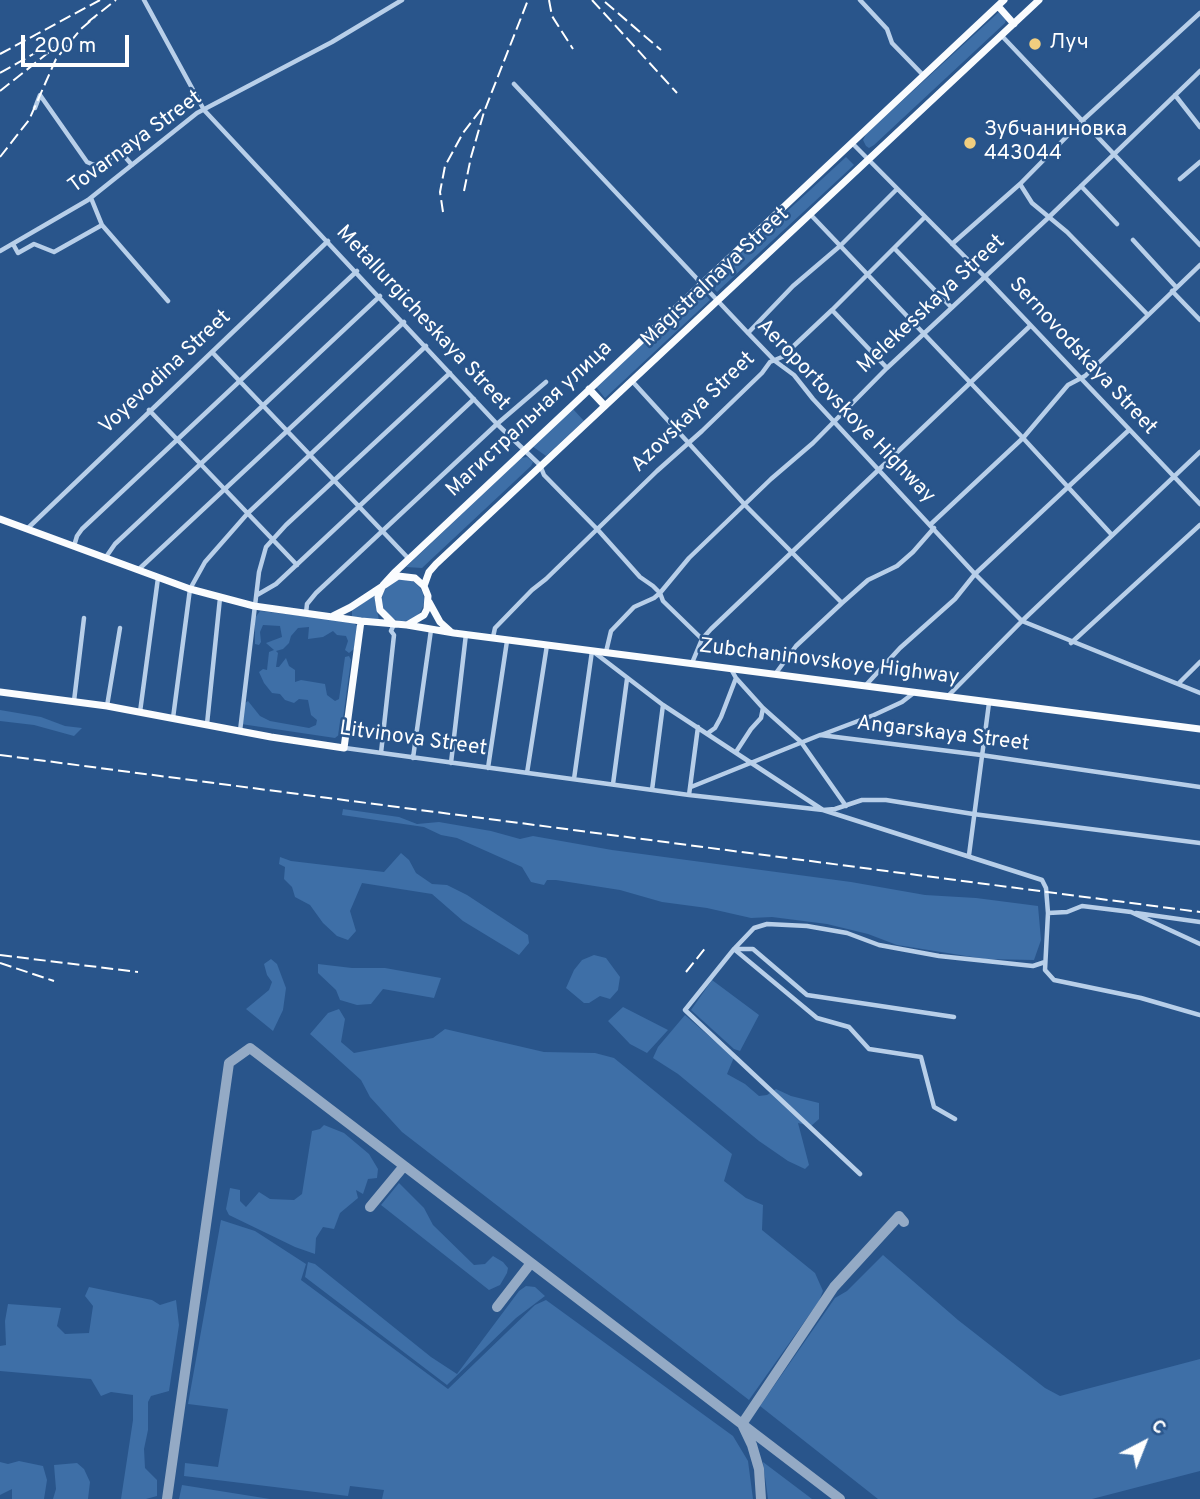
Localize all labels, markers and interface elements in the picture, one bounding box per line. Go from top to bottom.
scale bar [24,21,133,65]
place label: Луч [1049,31,1089,57]
text: 200 m [34,33,96,60]
marker: Луч [1027,36,1043,52]
street label: Tovarnaya Street [64,86,208,200]
place label: Зубчаниновка 443044 [984,118,1127,168]
marker: Зубчаниновка 443044 [962,135,978,151]
street label: Magistralnaya Street [637,203,795,353]
street label: Metallurgicheskaya Street [329,221,515,417]
street label: Melekesskaya Street [853,230,1011,380]
street label: Sernovodskaya Street [1003,273,1161,441]
street label: Voyevodina Street [95,306,237,440]
street label: Aeroportovskoye Highway [750,315,940,509]
street label: Магистральная улица [442,337,618,503]
street label: Azovskaya Street [627,347,761,479]
street label: Zubchaninovskoye Highway [697,635,961,691]
street label: Angarskaya Street [855,712,1031,758]
street label: Litvinova Street [338,717,488,763]
north arrow [1109,1408,1179,1478]
text: С [1146,1414,1171,1440]

